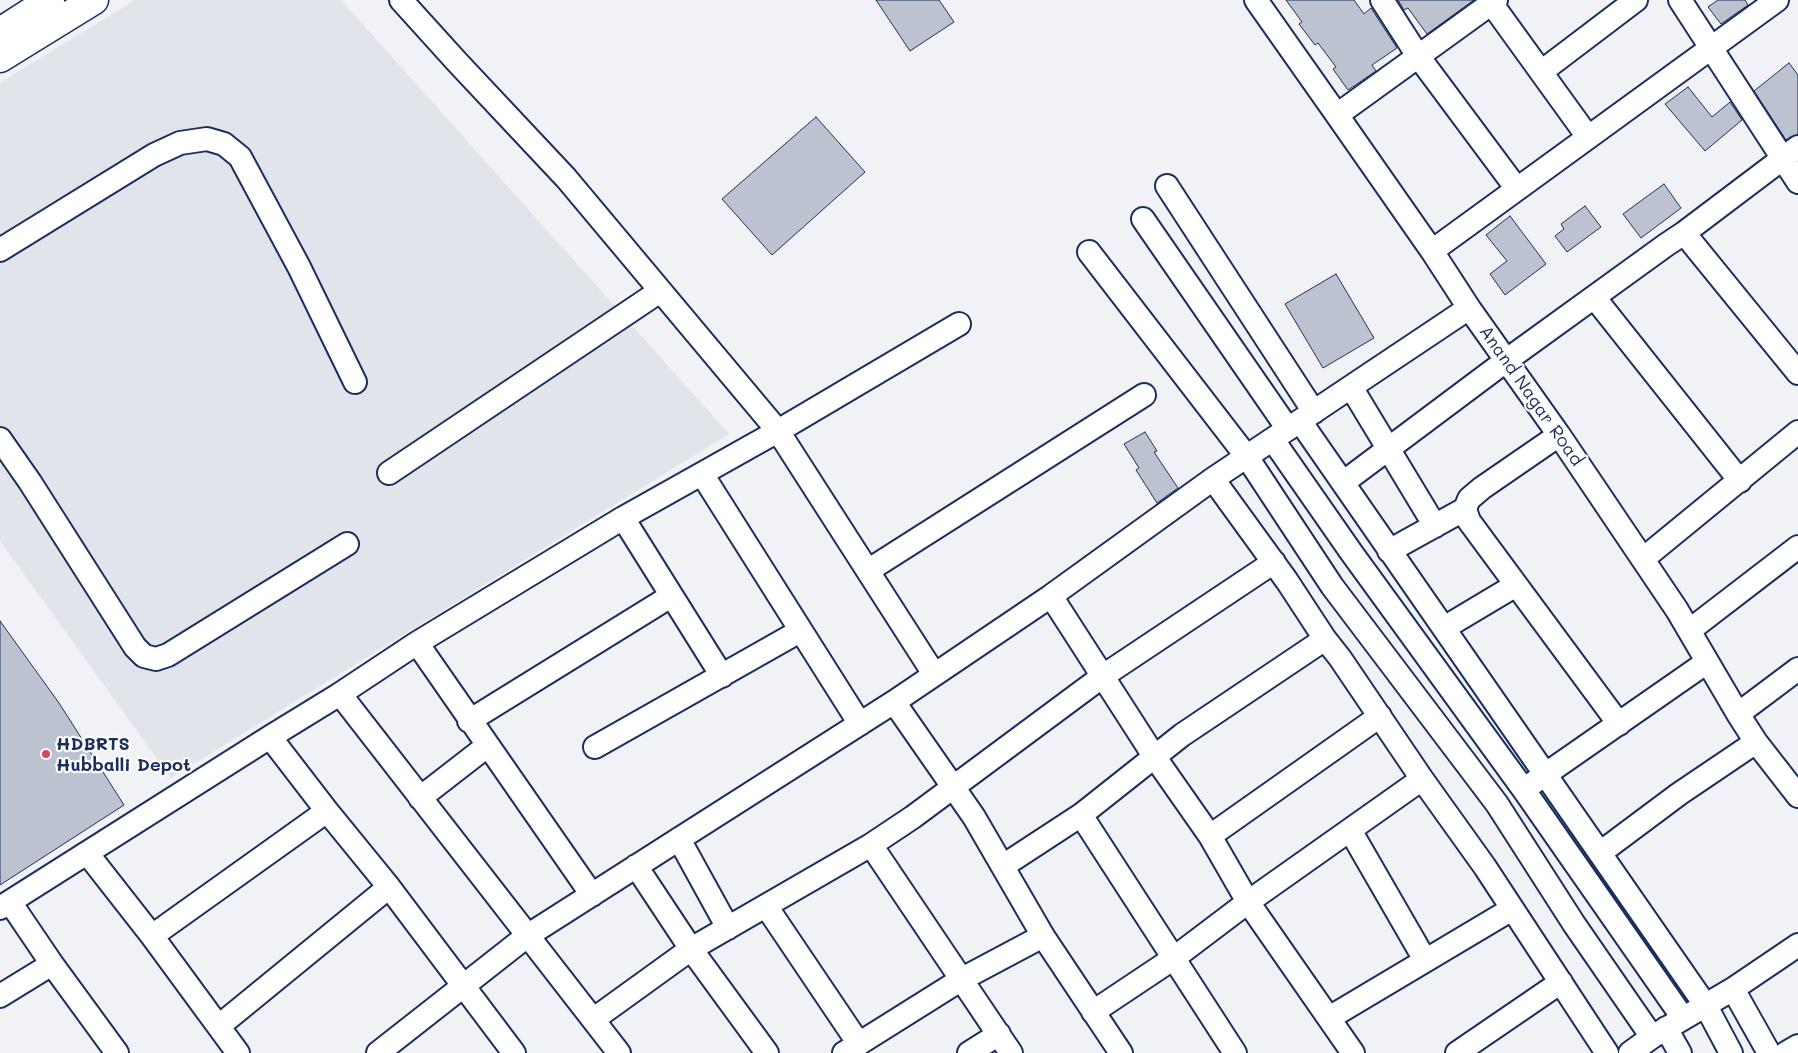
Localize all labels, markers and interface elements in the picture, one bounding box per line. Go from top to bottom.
street label: Anand Nagar Road [1474,322,1588,470]
place label: HDBRTS Hubballi Depot [56,733,191,776]
marker: HDBRTS Hubballi Depot [40,748,52,760]

